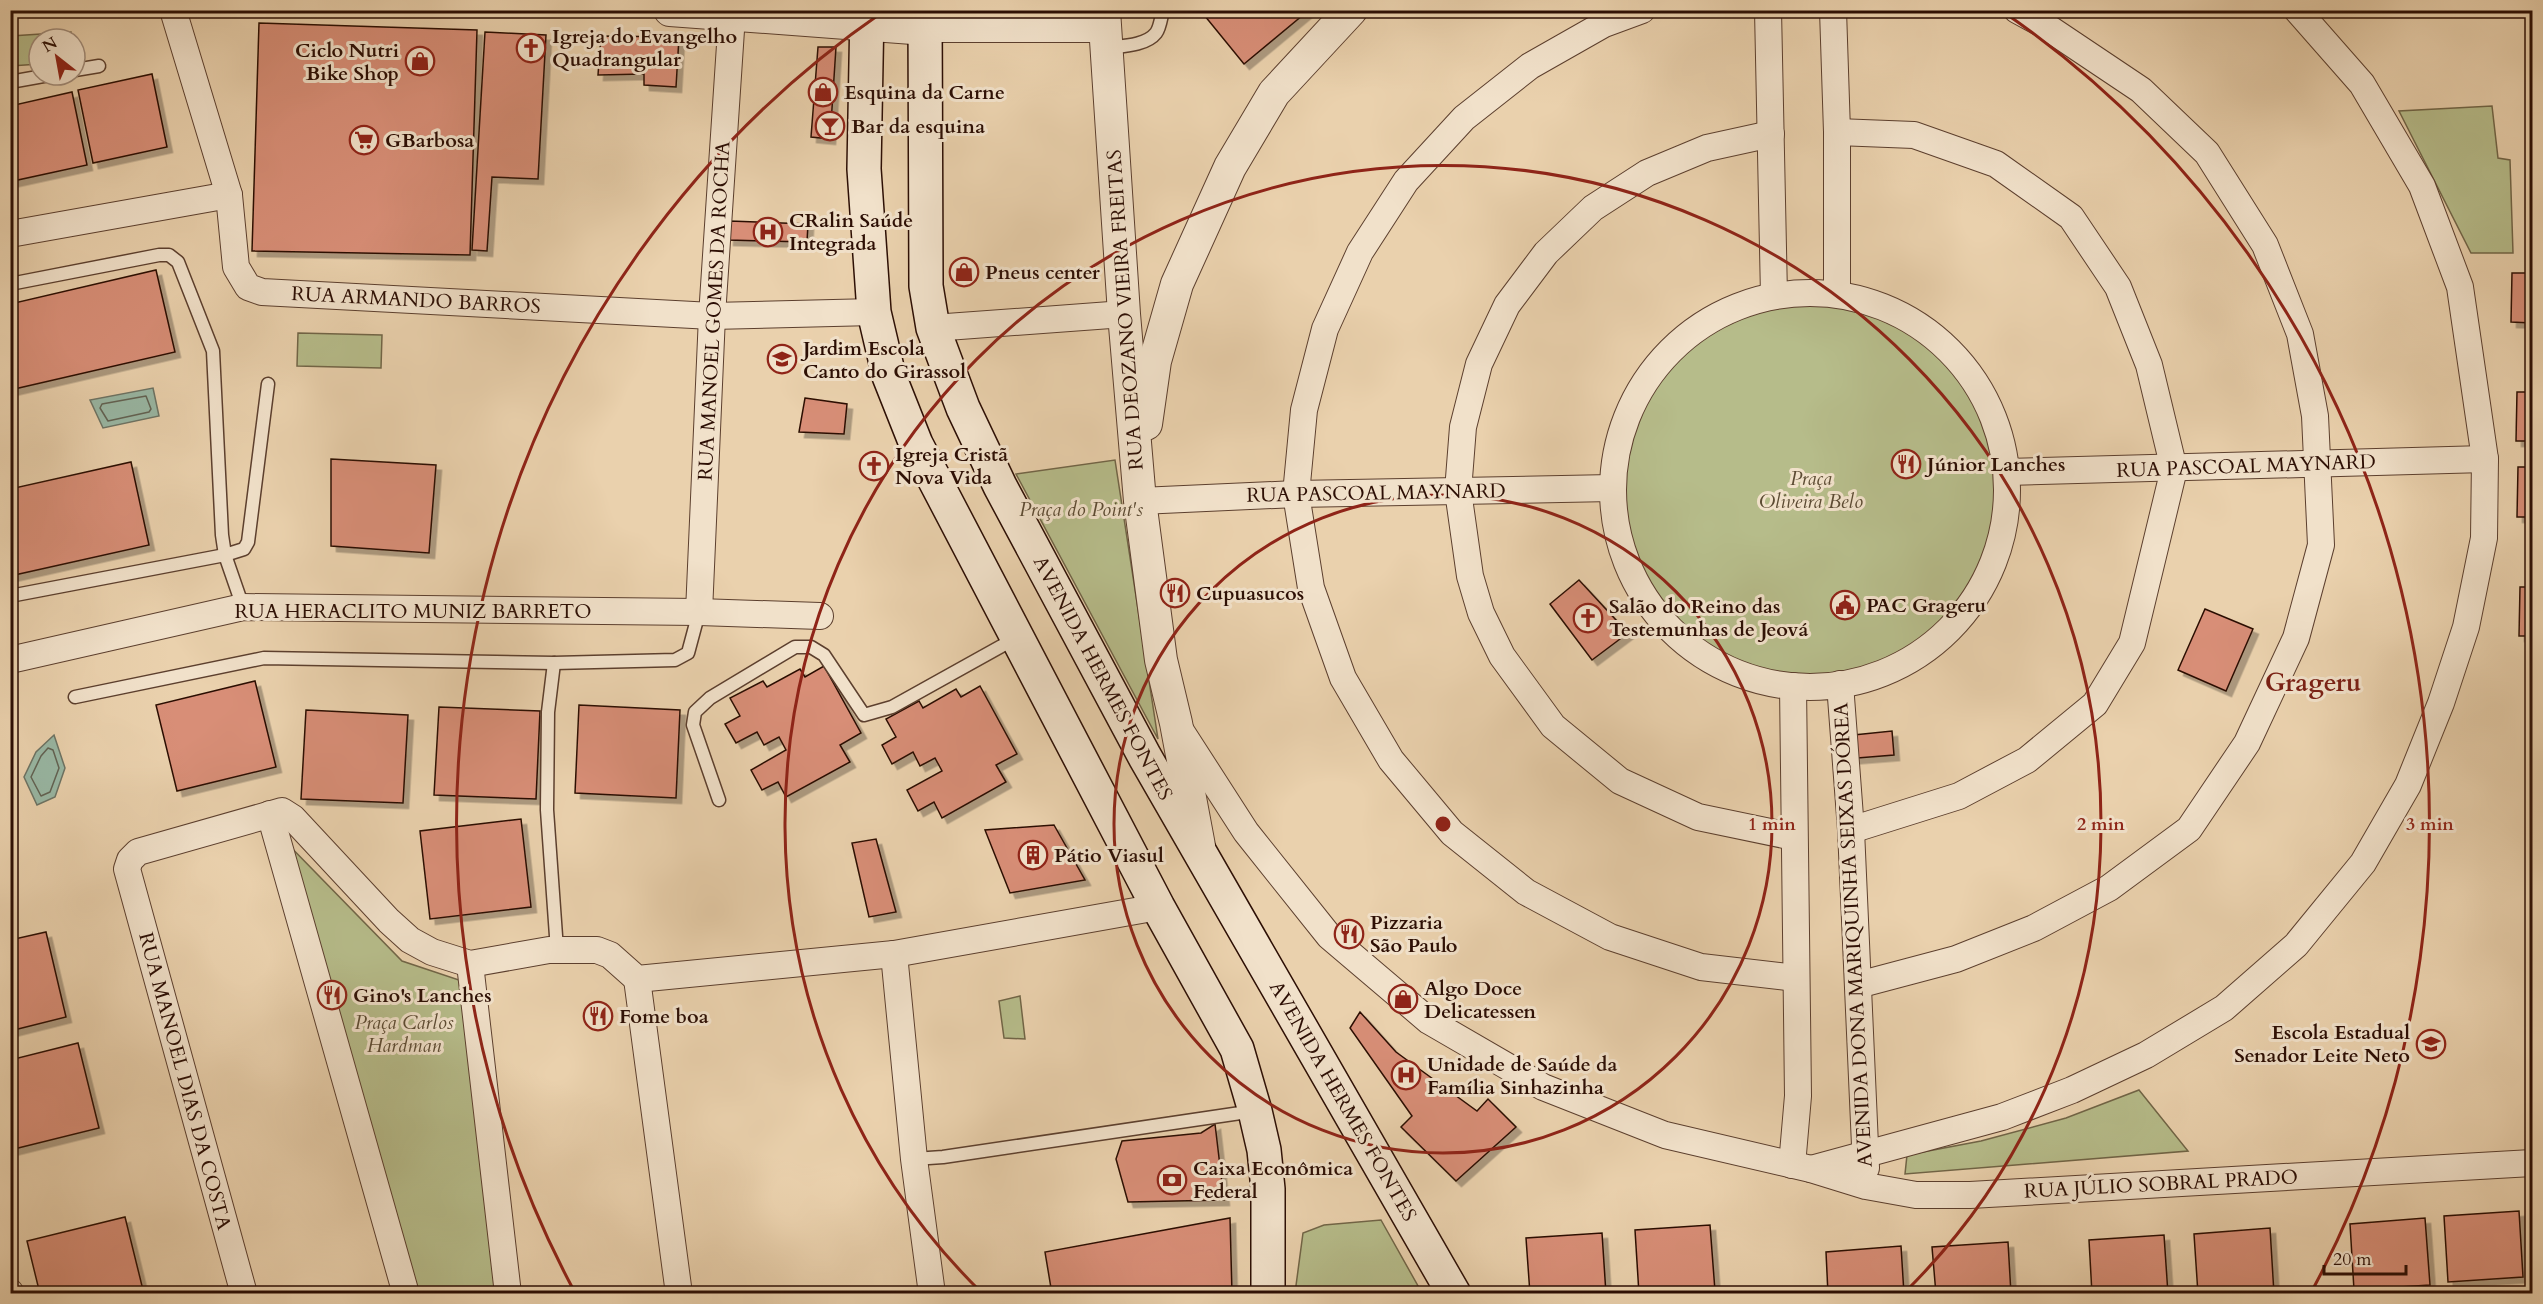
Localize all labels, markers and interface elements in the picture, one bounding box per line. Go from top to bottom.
place label: Igreja do Evangelho Quadrangular [552,23,737,73]
north arrow [27,27,87,87]
text: N [38,32,62,58]
church icon: Igreja do Evangelho Quadrangular [515,32,547,64]
place label: Ciclo Nutri Bike Shop [295,37,399,87]
shop icon: Ciclo Nutri Bike Shop [404,45,436,77]
shop icon: Esquina da Carne [807,76,839,108]
place label: Esquina da Carne [844,79,1005,106]
bar icon: Bar da esquina [814,110,846,142]
place label: Bar da esquina [851,113,985,140]
supermarket icon: GBarbosa [348,124,380,156]
place label: GBarbosa [385,127,474,154]
street label: RUA MANOEL GOMES DA ROCHA [692,140,736,481]
street label: RUA DEOZANO VIEIRA FREITAS [1100,149,1150,471]
place label: CRalin Saúde Integrada [789,207,913,257]
hospital icon: CRalin Saúde Integrada [752,216,784,248]
shop icon: Pneus center [948,256,980,288]
place label: Pneus center [985,259,1101,286]
street label: RUA ARMANDO BARROS [291,280,541,320]
place label: Jardim Escola Canto do Girassol [800,335,966,385]
school or university icon: Jardim Escola Canto do Girassol [766,343,798,375]
place label: Igreja Cristã Nova Vida [895,441,1008,491]
restaurant icon: Júnior Lanches [1890,448,1922,480]
street label: RUA PASCOAL MAYNARD [2116,448,2376,484]
church icon: Igreja Cristã Nova Vida [858,450,890,482]
place label: Júnior Lanches [1924,451,2065,478]
park label: Praça Oliveira Belo [1759,465,1863,515]
street label: RUA PASCOAL MAYNARD [1246,477,1506,509]
park label: Praça do Point's [1019,496,1143,523]
street label: AVENIDA HERMES FONTES [1027,551,1179,805]
restaurant icon: Cupuasucos [1159,577,1191,609]
place label: Cupuasucos [1196,580,1304,607]
public building icon: PAC Grageru [1829,589,1861,621]
place label: PAC Grageru [1866,592,1987,619]
place label: Salão do Reino das Testemunhas de Jeová [1609,593,1808,643]
street label: RUA HERACLITO MUNIZ BARRETO [235,598,592,625]
church icon: Salão do Reino das Testemunhas de Jeová [1572,602,1604,634]
district label: Grageru [2265,665,2361,700]
street label: AVENIDA DONA MARIQUINHA SEIXAS DÓREA [1827,701,1879,1168]
text: 1 min [1748,812,1796,837]
text: 2 min [2077,812,2125,837]
text: 3 min [2406,812,2454,837]
centre of rings [1433,814,1453,834]
building icon: Pátio Viasul [1017,839,1049,871]
place label: Pátio Viasul [1054,842,1164,869]
place label: Pizzaria São Paulo [1370,909,1458,959]
restaurant icon: Pizzaria São Paulo [1333,918,1365,950]
street label: RUA MANOEL DIAS DA COSTA [132,929,238,1234]
place label: Algo Doce Delicatessen [1424,975,1536,1025]
street label: AVENIDA HERMES FONTES [1263,976,1423,1226]
restaurant icon: Gino's Lanches [316,979,348,1011]
place label: Gino's Lanches [353,982,492,1009]
shop icon: Algo Doce Delicatessen [1387,983,1419,1015]
restaurant icon: Fome boa [582,1000,614,1032]
place label: Fome boa [619,1003,709,1030]
park label: Praça Carlos Hardman [354,1009,454,1059]
place label: Escola Estadual Senador Leite Neto [2234,1019,2410,1069]
school or university icon: Escola Estadual Senador Leite Neto [2415,1028,2447,1060]
place label: Unidade de Saúde da Família Sinhazinha [1427,1051,1617,1101]
hospital icon: Unidade de Saúde da Família Sinhazinha [1390,1059,1422,1091]
place label: Caixa Econômica Federal [1193,1155,1353,1205]
street label: RUA JÚLIO SOBRAL PRADO [2023,1163,2299,1205]
bank icon: Caixa Econômica Federal [1156,1164,1188,1196]
scale bar [2324,1238,2406,1276]
text: 20 m [2333,1247,2372,1272]

